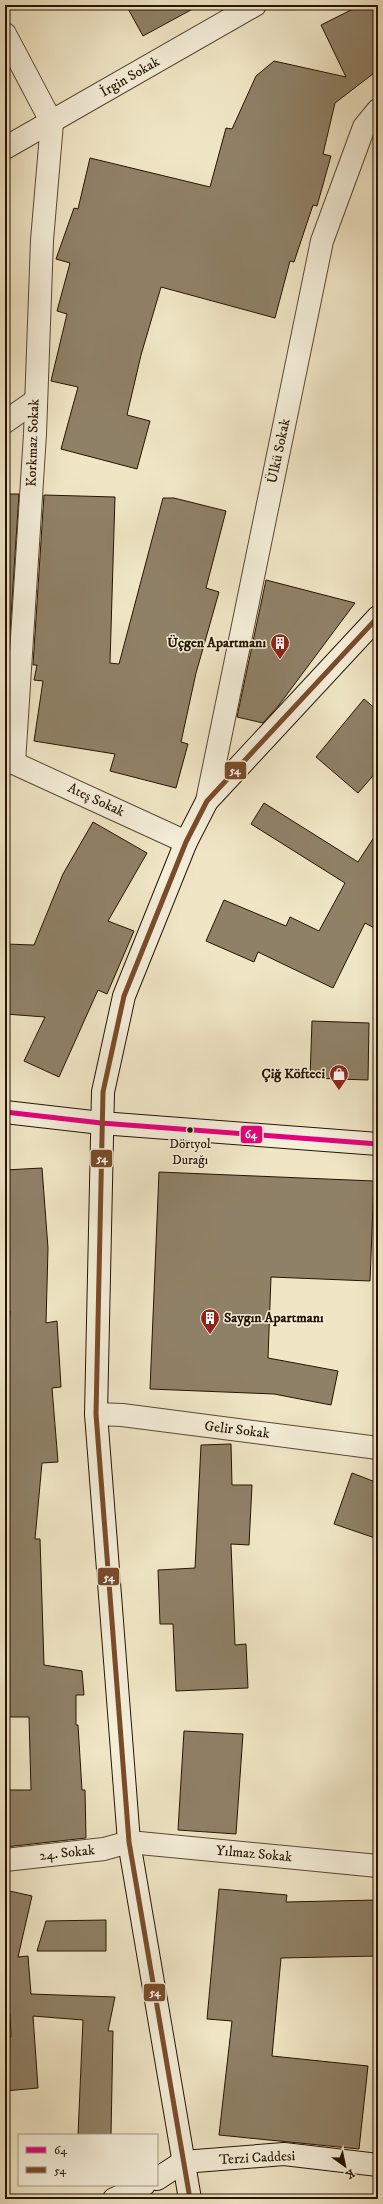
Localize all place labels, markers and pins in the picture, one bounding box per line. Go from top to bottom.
building icon: Üçgen Apartmanı [269,632,291,660]
place label: Üçgen Apartmanı [167,634,266,652]
shop icon: Çiğ Köfteci [328,1063,350,1091]
place label: Çiğ Köfteci [261,1065,325,1083]
marker: Dörtyol Durağı [185,1125,195,1135]
place label: Dörtyol Durağı [169,1136,211,1168]
building icon: Saygın Apartmanı [199,1307,221,1335]
place label: Saygın Apartmanı [224,1309,324,1327]

